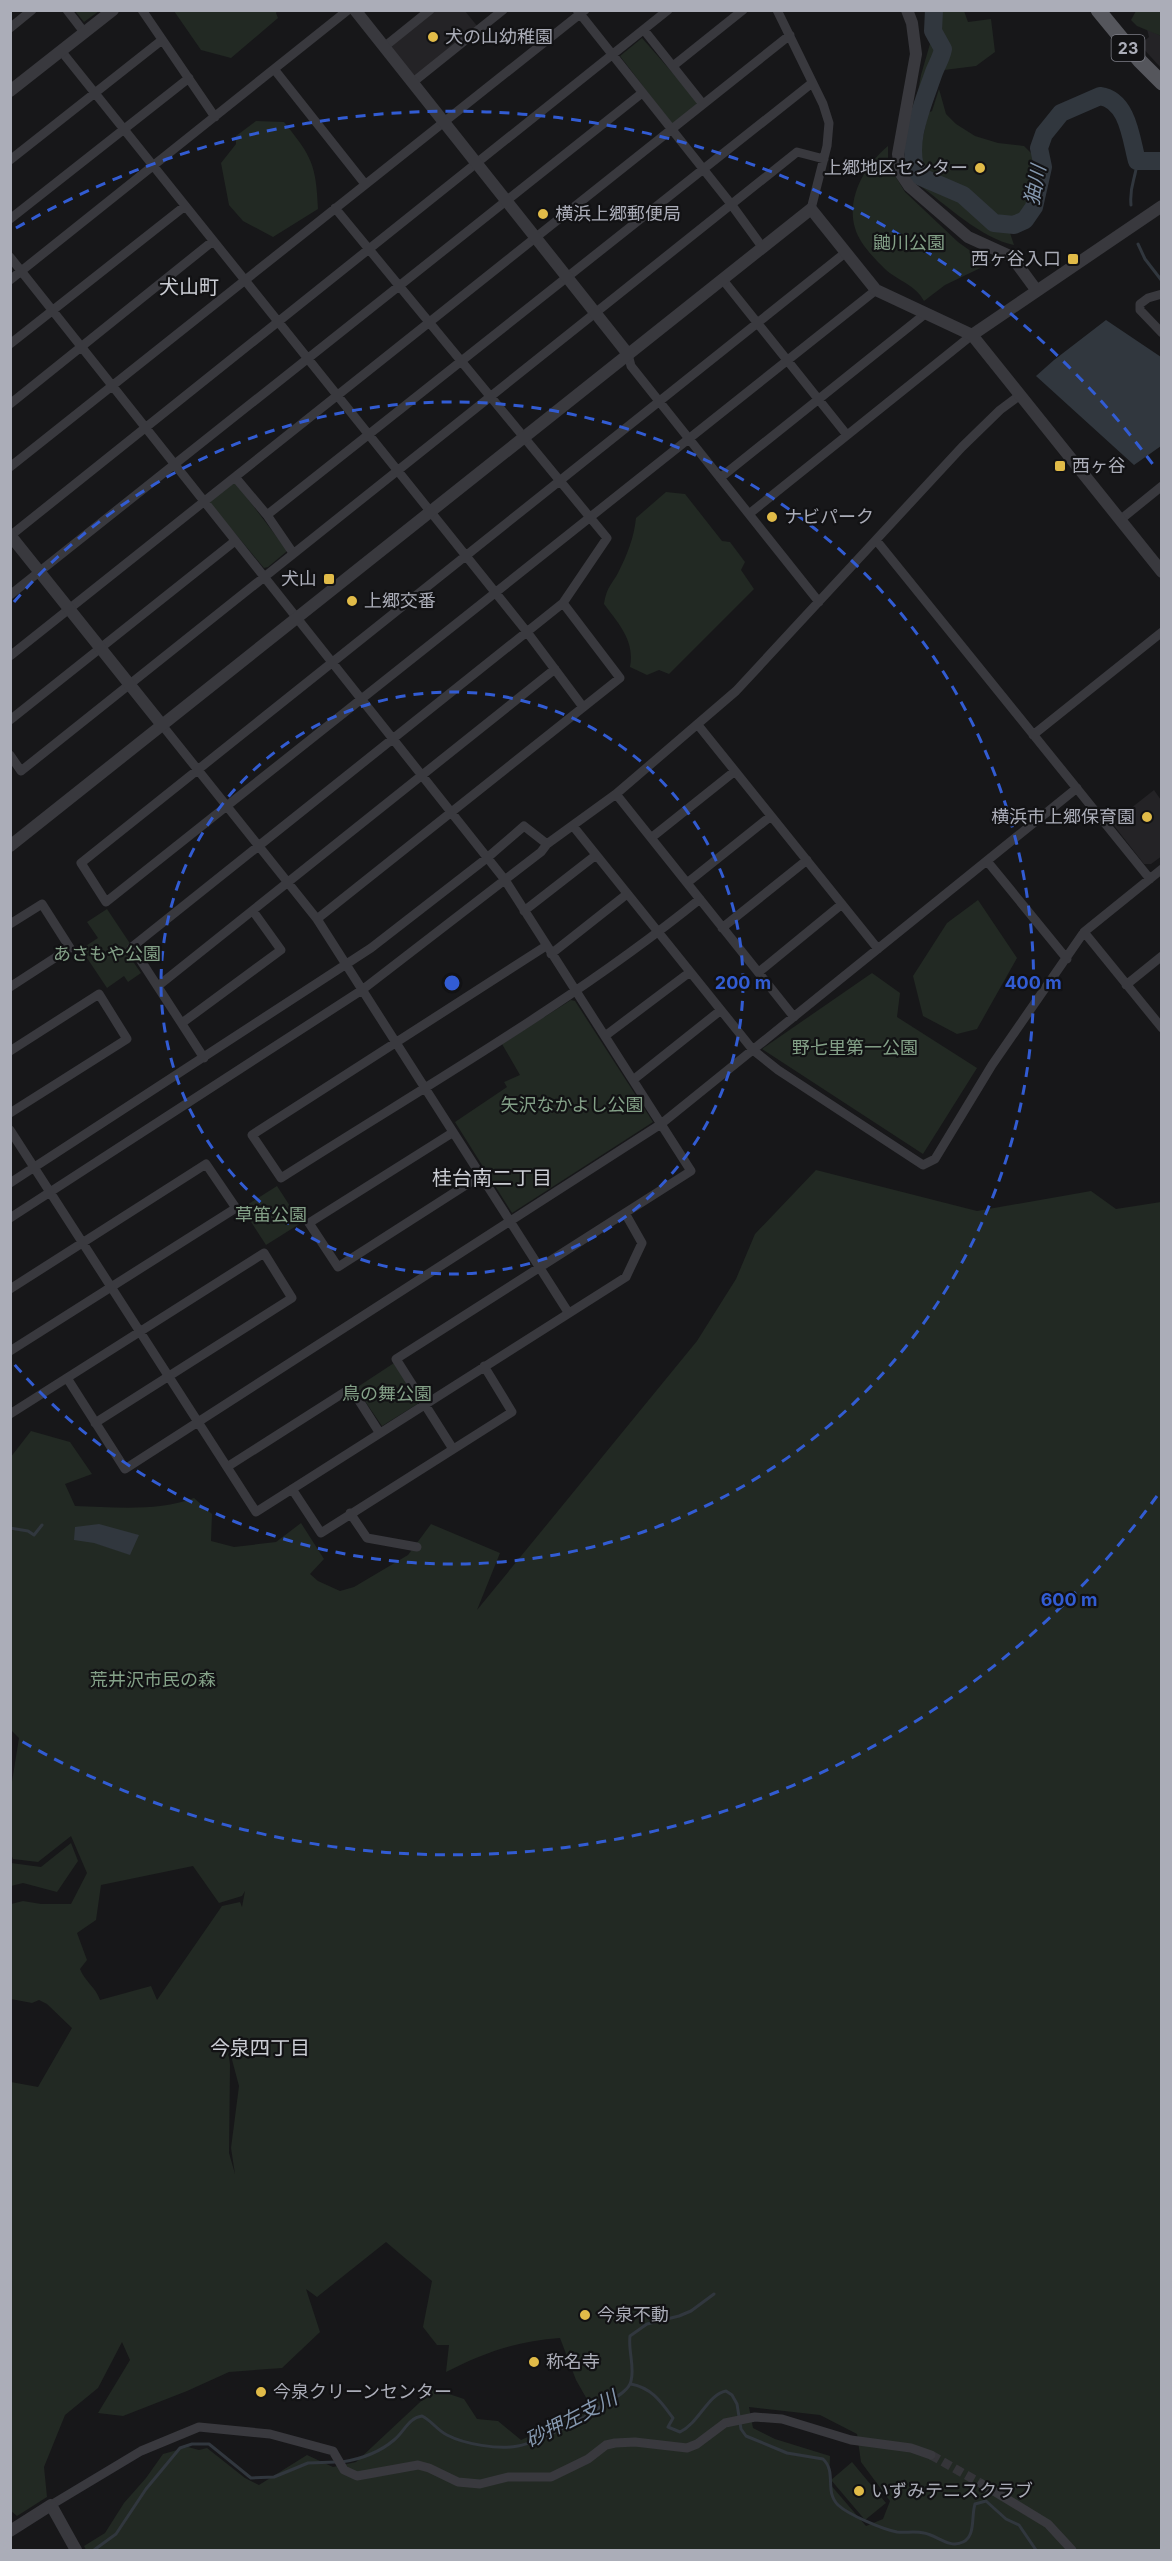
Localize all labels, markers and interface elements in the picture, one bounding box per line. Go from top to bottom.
place label: 犬の山幼稚園 [445,26,553,47]
marker: 犬の山幼稚園 [426,30,440,44]
road number: 23 [1112,35,1144,61]
place label: 上郷地区センター [824,157,968,178]
marker: 上郷地区センター [973,161,987,175]
water label: 㹨川 [1019,161,1051,207]
place label: 横浜上郷郵便局 [555,203,681,224]
marker: 横浜上郷郵便局 [536,207,550,221]
park label: 鼬川公園 [873,232,945,253]
place label: 西ヶ谷入口 [971,248,1061,269]
marker: 西ヶ谷入口 [1066,252,1080,266]
district label: 犬山町 [159,275,219,299]
place label: 西ヶ谷 [1072,455,1126,476]
marker: 西ヶ谷 [1053,459,1067,473]
place label: ナビパーク [784,506,874,527]
marker: ナビパーク [765,510,779,524]
place label: 犬山 [281,568,317,589]
marker: 犬山 [322,572,336,586]
place label: 上郷交番 [364,590,436,611]
marker: 上郷交番 [345,594,359,608]
place label: 横浜市上郷保育園 [991,806,1135,827]
marker: 横浜市上郷保育園 [1140,810,1154,824]
park label: あさもや公園 [53,943,161,964]
text: 200 m [715,972,771,993]
text: 400 m [1004,972,1062,993]
centre of rings [442,973,462,993]
park label: 野七里第一公園 [792,1037,918,1058]
park label: 矢沢なかよし公園 [500,1094,644,1115]
district label: 桂台南二丁目 [432,1166,552,1190]
park label: 草笛公園 [235,1204,307,1225]
park label: 鳥の舞公園 [342,1383,432,1404]
text: 600 m [1041,1589,1097,1610]
park label: 荒井沢市民の森 [90,1669,216,1690]
district label: 今泉四丁目 [210,2036,310,2060]
place label: 今泉不動 [597,2304,669,2325]
marker: 今泉不動 [578,2308,592,2322]
place label: 称名寺 [546,2351,600,2372]
marker: 称名寺 [527,2355,541,2369]
place label: 今泉クリーンセンター [273,2381,452,2402]
marker: 今泉クリーンセンター [254,2385,268,2399]
water label: 砂押左支川 [521,2385,623,2452]
place label: いずみテニスクラブ [871,2480,1033,2501]
marker: いずみテニスクラブ [852,2484,866,2498]

